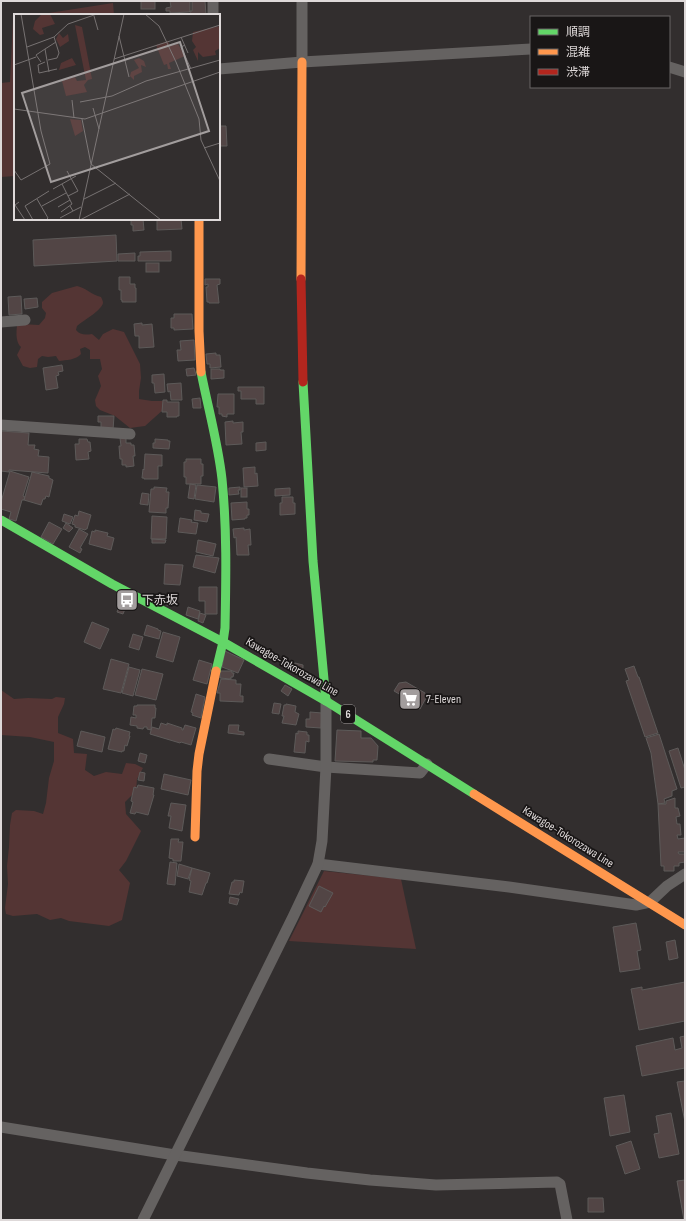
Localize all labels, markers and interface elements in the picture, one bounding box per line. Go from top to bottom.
inset map [14,14,220,220]
legend [530,16,670,88]
text: 順調 [566,25,590,40]
text: 混雑 [566,45,590,60]
text: 渋滞 [566,65,590,80]
bus stop icon: 下赤坂 [114,587,140,613]
place label: 下赤坂 [142,593,178,608]
street label: Kawagoe-Tokorozawa Line [243,634,341,700]
supermarket icon: 7-Eleven [397,686,423,712]
place label: 7-Eleven [426,692,461,707]
road number: 6 [341,705,355,723]
street label: Kawagoe-Tokorozawa Line [520,803,617,871]

